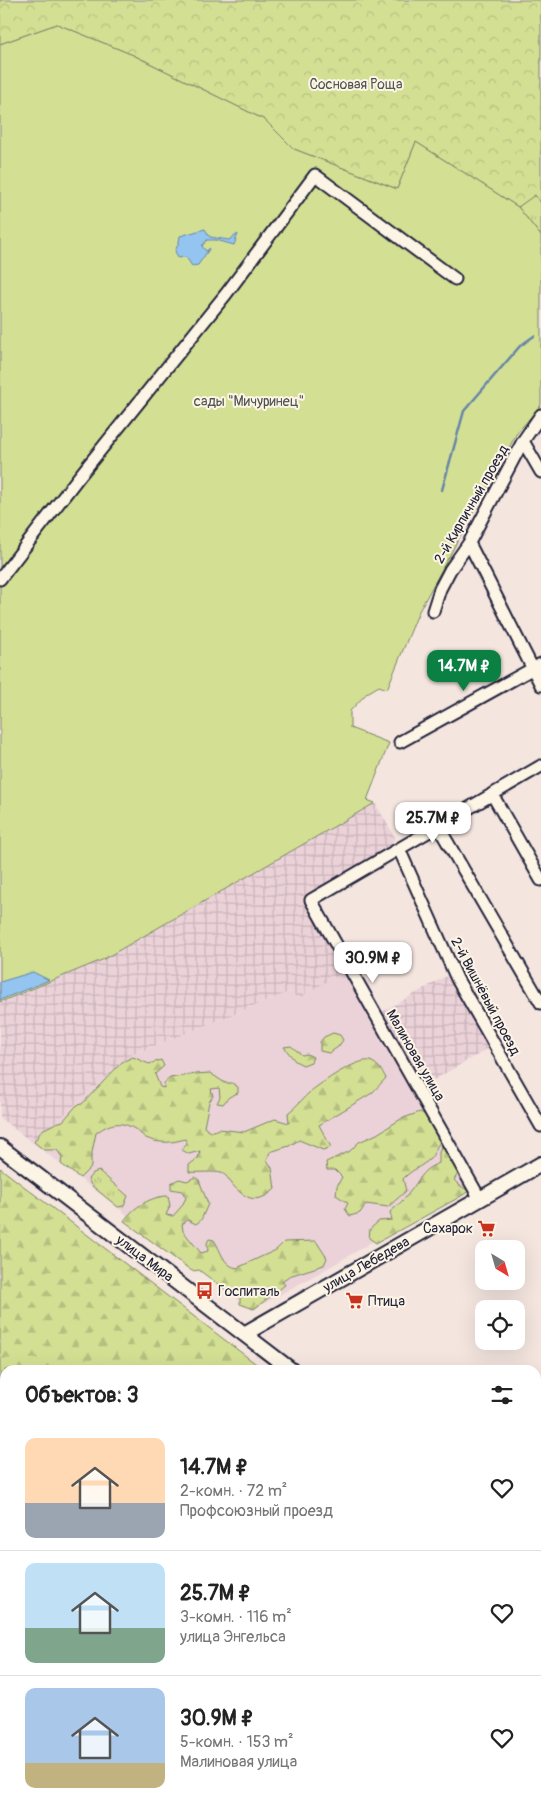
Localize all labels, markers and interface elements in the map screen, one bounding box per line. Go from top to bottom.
park label: Сосновая Роща [309,76,403,93]
park label: сады "Мичуринец" [194,393,304,410]
street label: 2-й Кирпичный проезд [431,442,513,566]
pin: 14.7M ₽ [418,650,510,692]
text: 14.7M ₽ [438,656,490,676]
pin: 25.7M ₽ [387,802,479,844]
text: 25.7M ₽ [406,808,460,828]
street label: 2-й Вишнёвый проезд [447,934,524,1059]
pin: 30.9M ₽ [327,942,419,984]
text: 30.9M ₽ [345,948,401,968]
street label: Малиновая улица [383,1007,449,1104]
supermarket icon: Сахарок [477,1218,497,1238]
place label: Сахарок [423,1220,473,1237]
street label: улица Мира [112,1231,177,1285]
street label: улица Лебедева [319,1233,412,1297]
north arrow [475,1240,525,1290]
map controls [475,1240,525,1350]
bus stop icon: Госпиталь [194,1281,214,1301]
place label: Госпиталь [218,1283,280,1300]
supermarket icon: Птица [344,1291,364,1311]
place label: Птица [368,1293,405,1310]
button: locate [475,1300,525,1350]
icon: filters [488,1381,516,1409]
text: Объектов: 3 [25,1382,139,1409]
text: 14.7M ₽ [180,1454,248,1481]
icon: home [65,1458,125,1518]
icon: heart [488,1474,516,1502]
text: 2-комн. · 72 m² [180,1481,287,1501]
text: Профсоюзный проезд [180,1501,333,1521]
text: 25.7M ₽ [180,1580,251,1607]
icon: home [65,1583,125,1643]
icon: heart [488,1599,516,1627]
text: 3-комн. · 116 m² [180,1607,292,1627]
text: улица Энгельса [180,1627,286,1647]
text: 30.9M ₽ [180,1705,254,1732]
icon: home [65,1708,125,1768]
icon: heart [488,1724,516,1752]
text: 5-комн. · 153 m² [180,1732,294,1752]
text: Малиновая улица [180,1752,297,1772]

